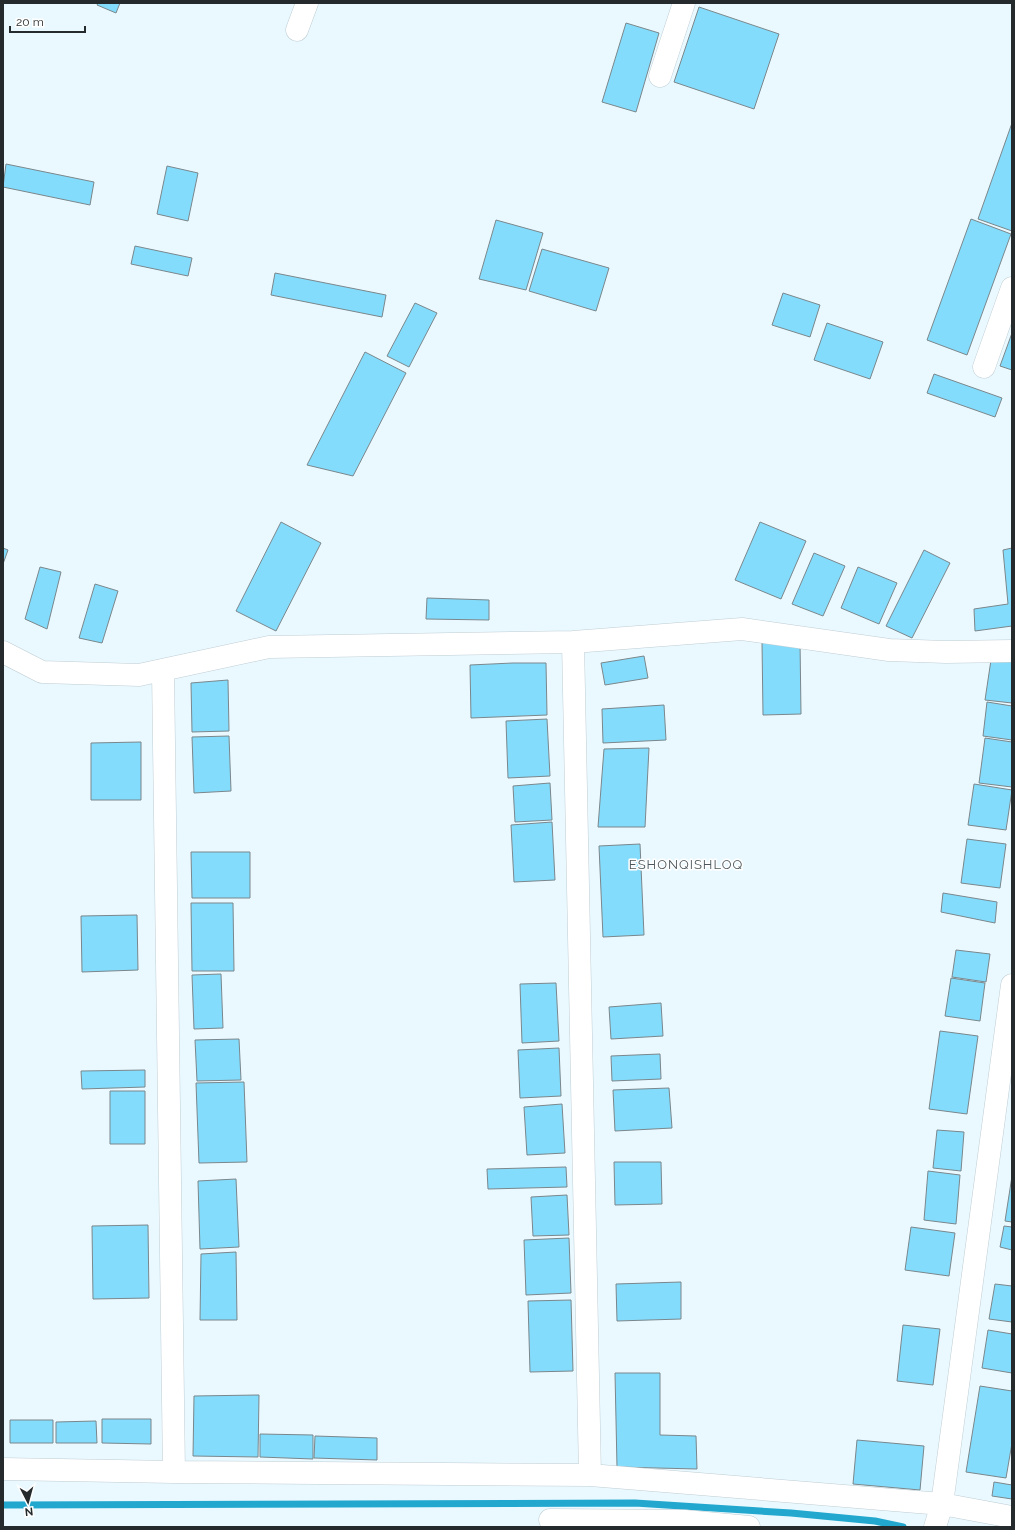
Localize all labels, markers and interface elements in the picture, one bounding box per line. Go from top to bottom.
scale bar [10,8,85,34]
text: 20 m [16,15,44,29]
district label: ESHONQISHLOQ [629,857,743,872]
north arrow [8,1482,48,1522]
text: N [24,1505,34,1518]

